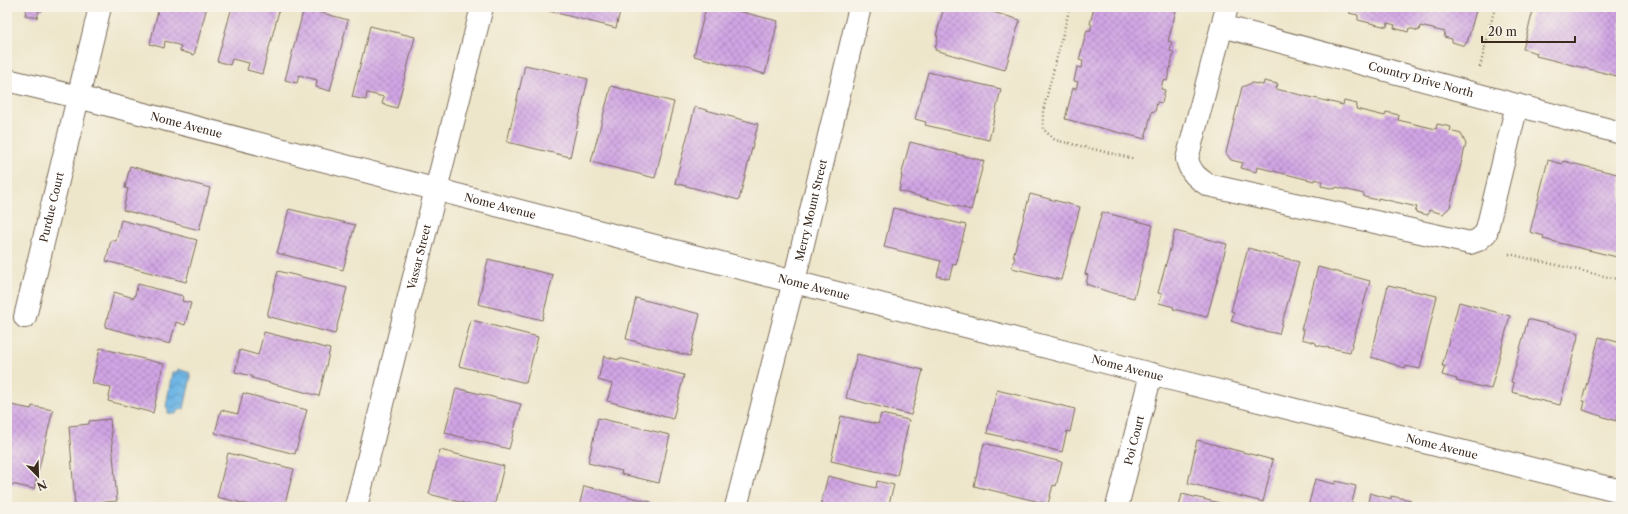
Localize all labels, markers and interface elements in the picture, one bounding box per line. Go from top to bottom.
scale bar [1482,18,1575,44]
text: 20 m [1488,24,1517,39]
street label: Country Drive North [1367,59,1475,100]
street label: Nome Avenue [149,109,224,141]
street label: Merry Mount Street [792,158,830,263]
street label: Purdue Court [36,171,67,244]
street label: Nome Avenue [463,190,538,222]
street label: Vassar Street [404,223,434,292]
street label: Nome Avenue [776,271,851,303]
street label: Nome Avenue [1090,352,1165,384]
street label: Poi Court [1121,414,1147,466]
street label: Nome Avenue [1405,431,1479,462]
north arrow [18,456,58,496]
text: N [34,477,49,494]

